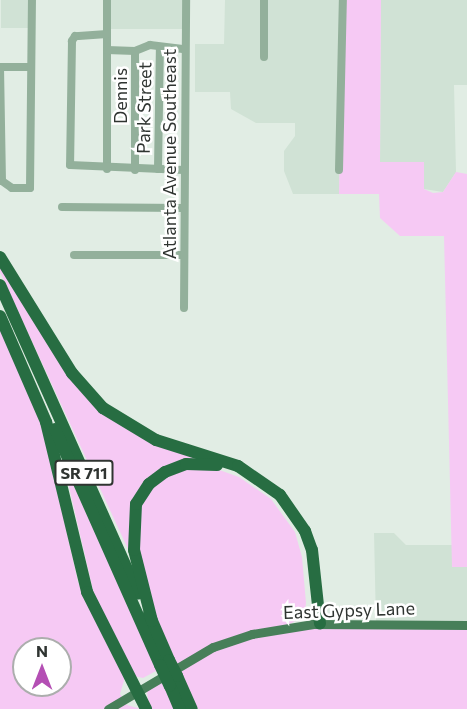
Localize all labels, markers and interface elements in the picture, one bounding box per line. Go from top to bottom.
street label: Atlanta Avenue Southeast [158,49,180,259]
street label: Park Street [132,62,156,154]
street label: Dennis [109,68,131,124]
road number: SR 711 [54,460,114,486]
street label: East Gypsy Lane [283,597,415,623]
north arrow [12,637,72,697]
text: N [36,641,48,660]

